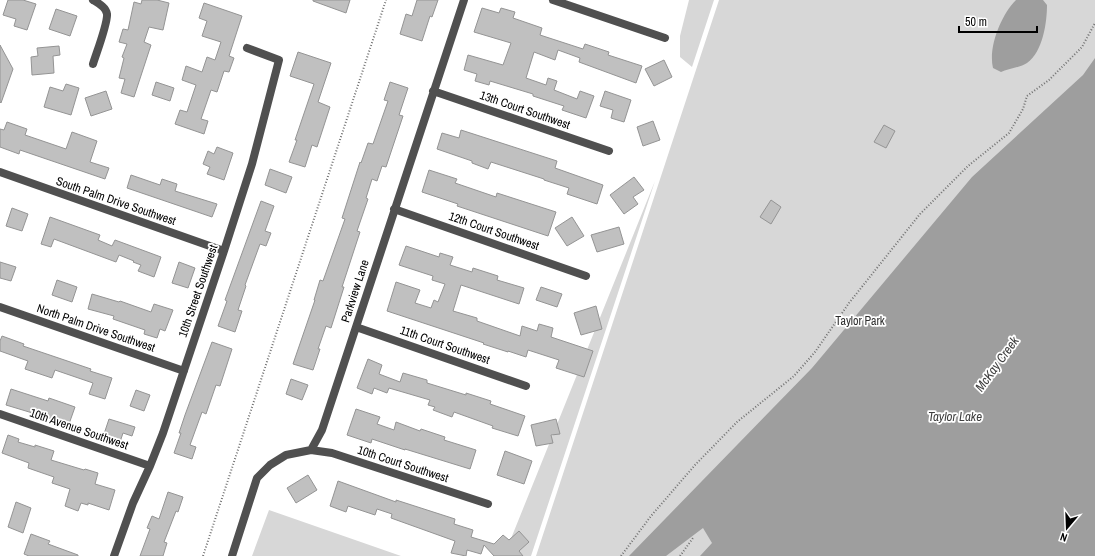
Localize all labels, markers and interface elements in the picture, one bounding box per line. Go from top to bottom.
scale bar [959,8,1037,34]
text: 50 m [965,14,987,30]
street label: 13th Court Southwest [478,87,573,133]
street label: South Palm Drive Southwest [54,173,178,229]
street label: 12th Court Southwest [447,208,542,254]
street label: 10th Street Southwest [175,242,221,339]
street label: Parkview Lane [337,258,373,324]
street label: North Palm Drive Southwest [35,300,158,356]
park label: Taylor Park [835,313,885,329]
street label: 11th Court Southwest [398,322,492,368]
water label: McKay Creek [971,333,1023,395]
street label: 10th Avenue Southwest [28,405,131,453]
water label: Taylor Lake [928,408,982,425]
street label: 10th Court Southwest [356,442,451,486]
north arrow [1047,508,1087,548]
text: N [1058,530,1069,545]

